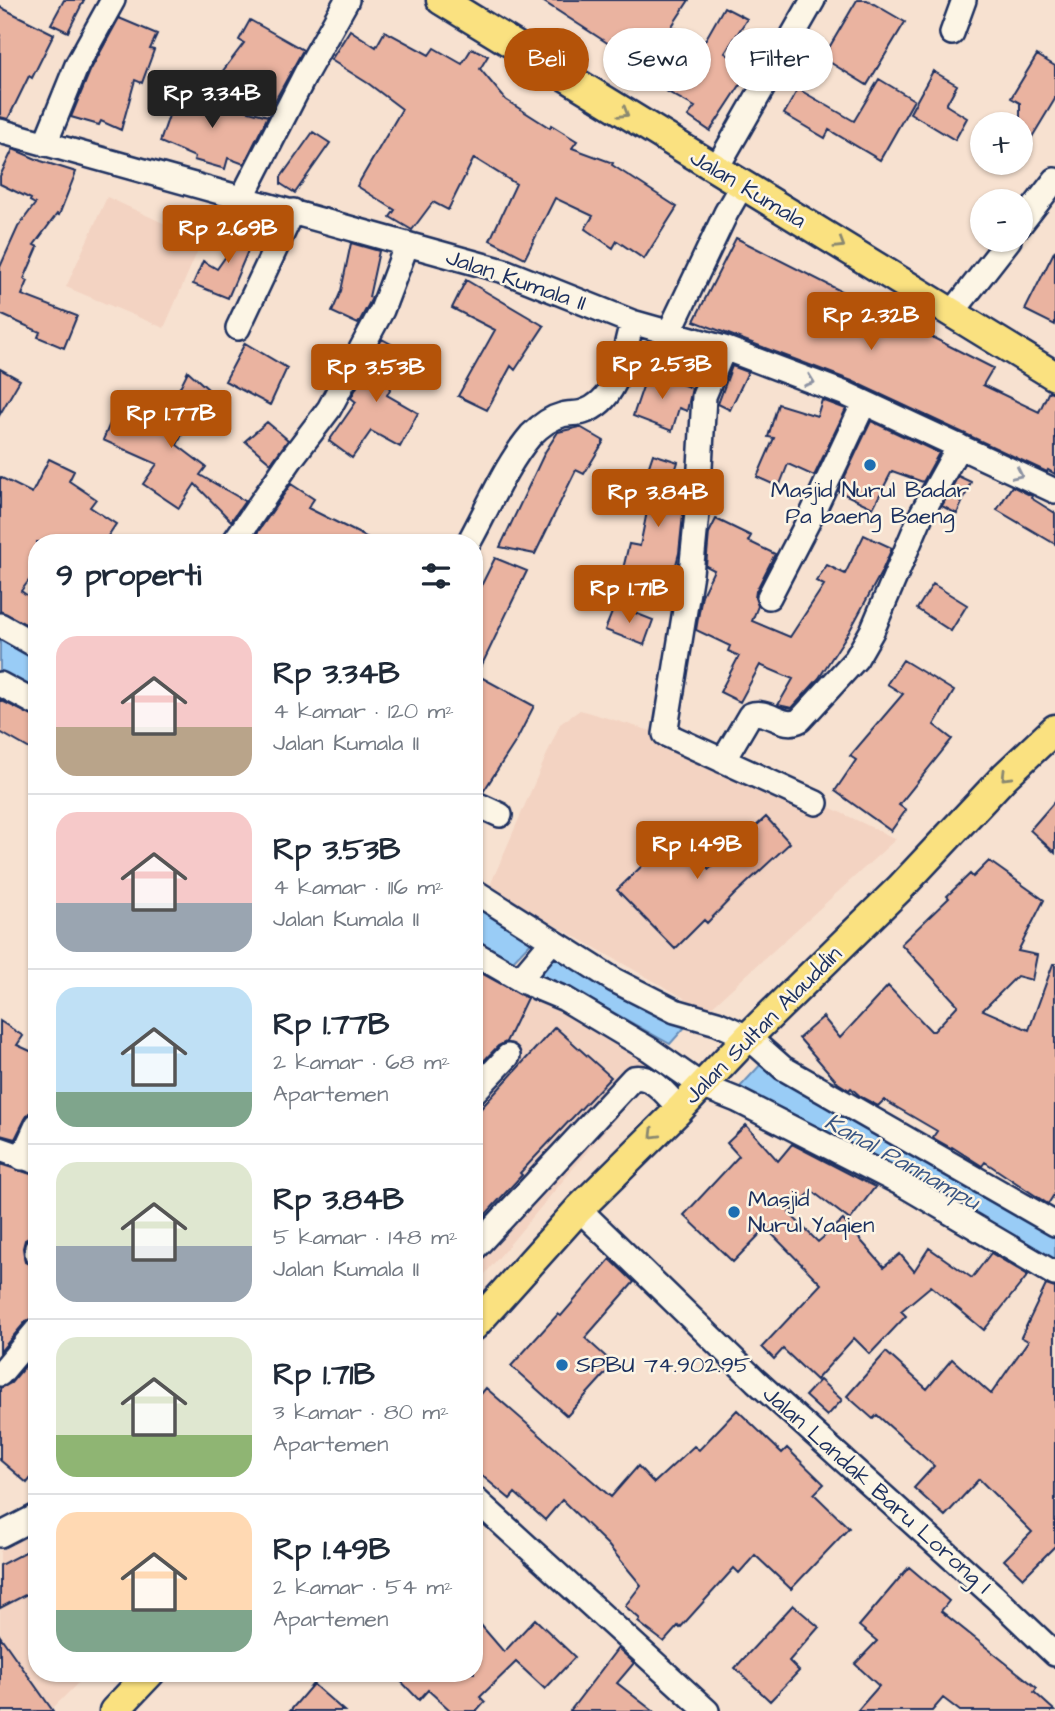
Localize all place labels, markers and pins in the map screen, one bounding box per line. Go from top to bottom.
pin: Rp 3.34B [140,71,284,130]
pin: Rp 2.69B [156,205,300,265]
pin: Rp 2.32B [799,292,943,352]
pin: Rp 2.53B [590,342,734,401]
pin: Rp 3.53B [304,344,448,404]
pin: Rp 1.77B [99,391,243,450]
marker: Masjid Nurul Badar Pa baeng Baeng [862,457,878,473]
pin: Rp 3.84B [586,470,730,529]
place label: Masjid Nurul Badar Pa baeng Baeng [771,474,969,533]
pin: Rp 1.71B [557,566,701,625]
pin: Rp 1.49B [625,822,769,881]
place label: Masjid Nurul Yaqien [748,1183,875,1241]
marker: Masjid Nurul Yaqien [726,1204,742,1220]
place label: SPBU 74.902.95 [576,1349,750,1381]
marker: SPBU 74.902.95 [554,1357,570,1373]

